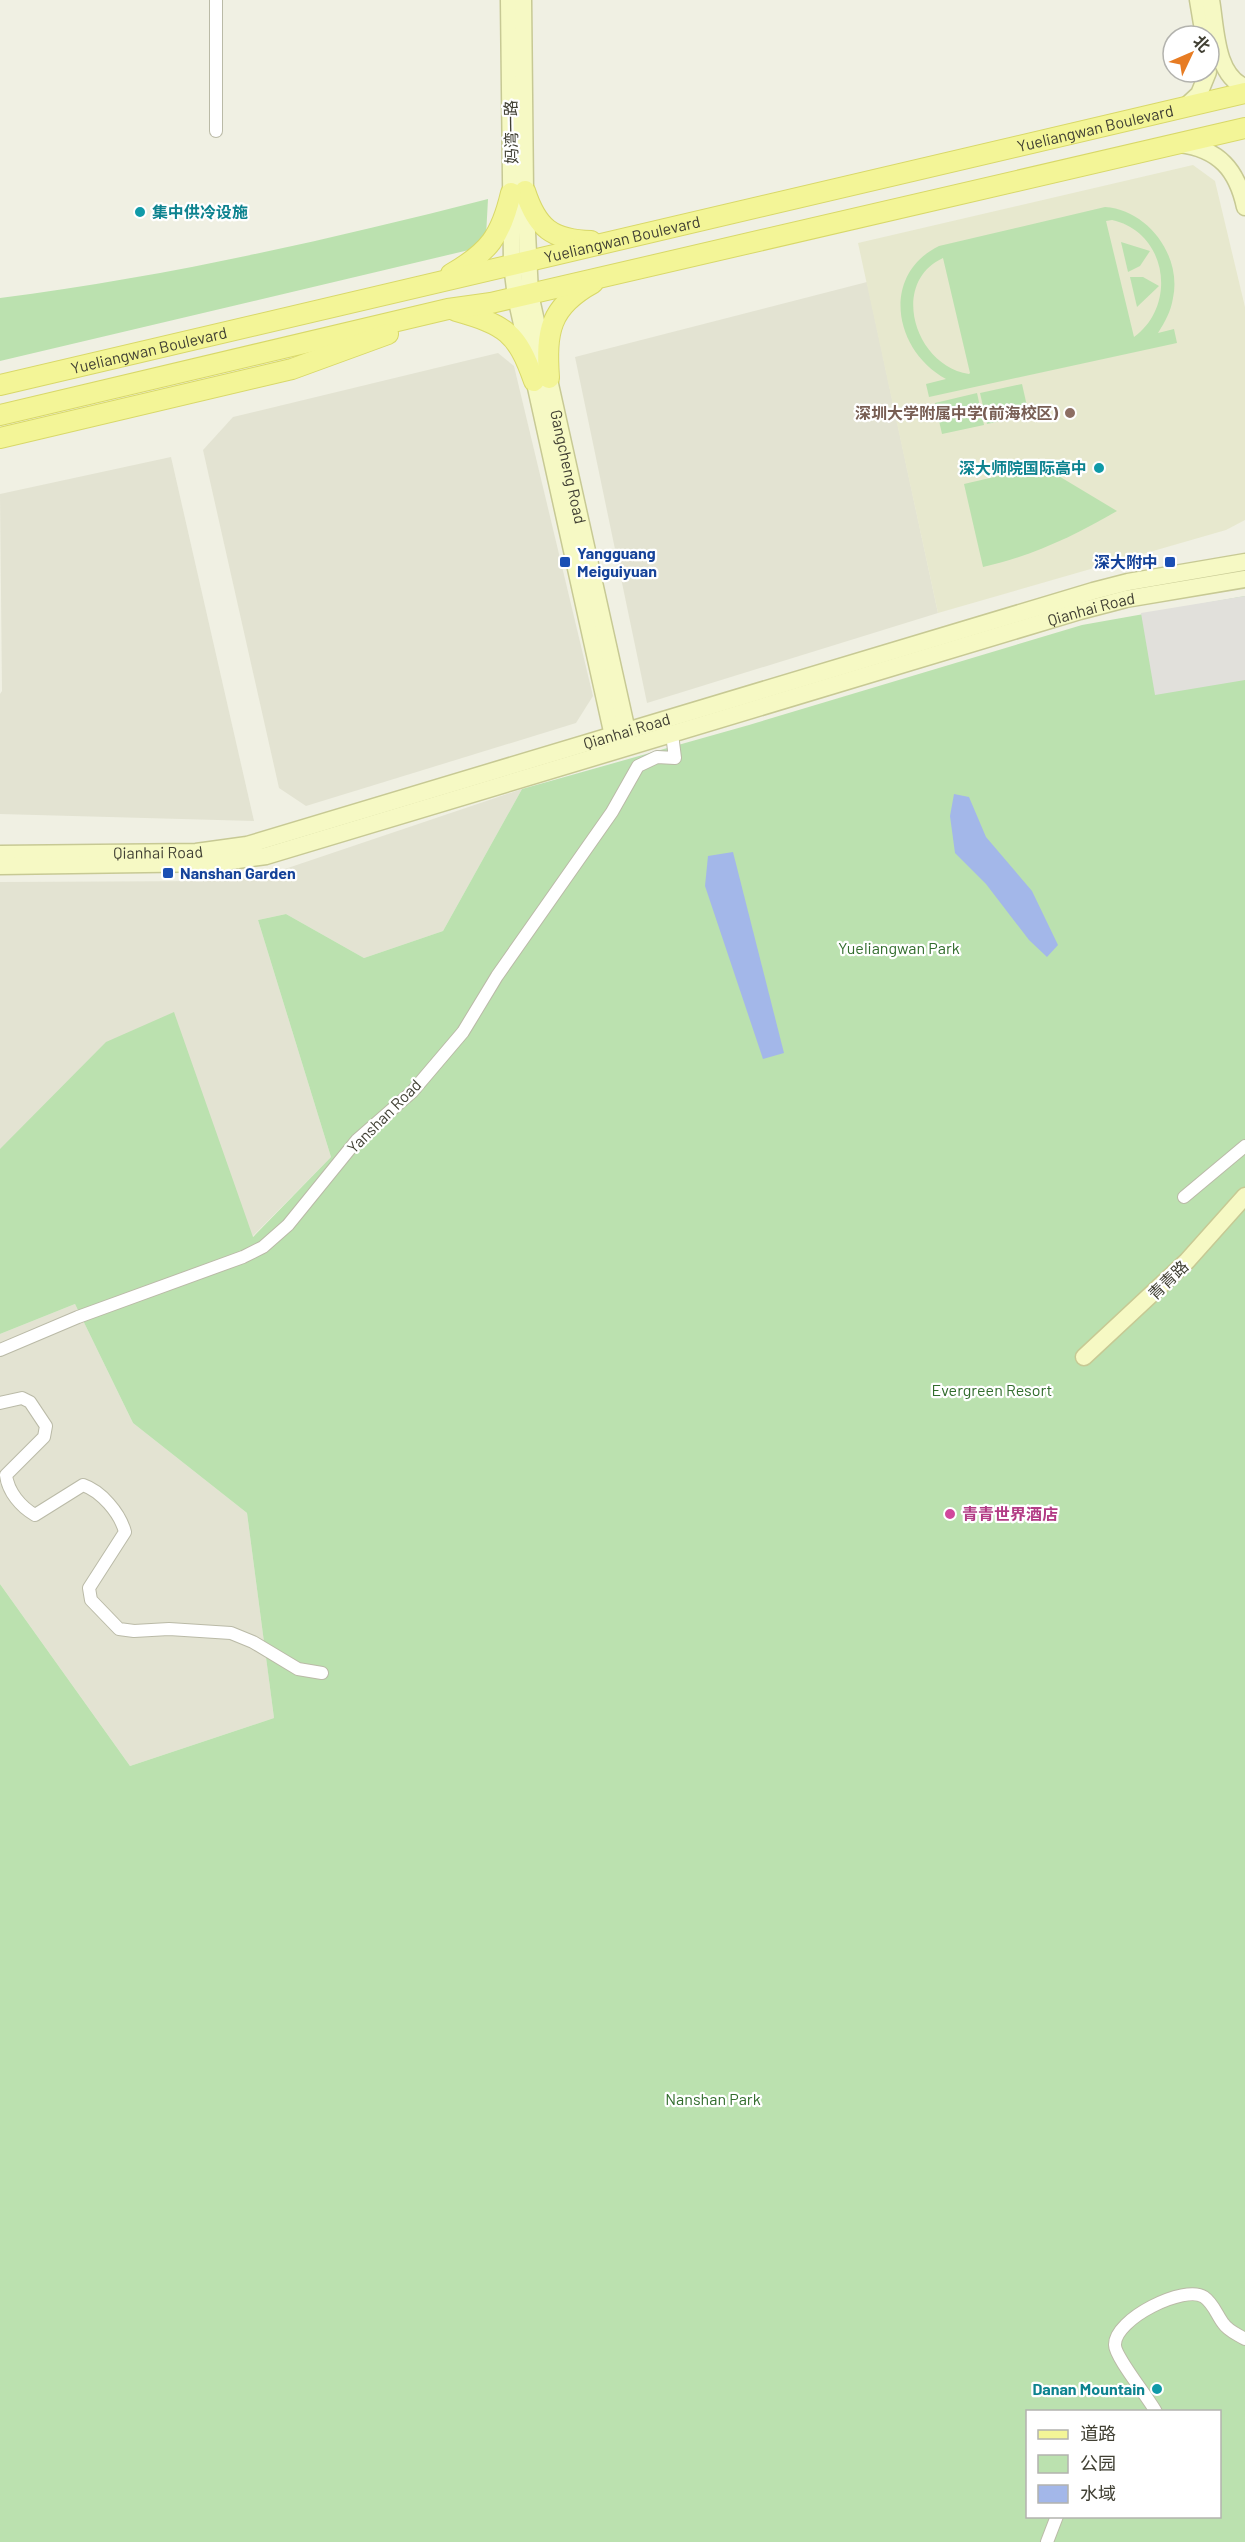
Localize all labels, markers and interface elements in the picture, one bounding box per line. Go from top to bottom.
north arrow [1161,24,1221,84]
text: 北 [1190,31,1215,56]
street label: 妈湾一路 [500,100,521,164]
street label: Yueliangwan Boulevard [1015,100,1175,155]
place label: 集中供冷设施 [152,202,248,221]
marker: 集中供冷设施 [133,205,147,219]
street label: Yueliangwan Boulevard [542,211,702,266]
street label: Yueliangwan Boulevard [69,322,229,377]
place label: 深圳大学附属中学(前海校区) [855,403,1058,422]
marker: 深圳大学附属中学(前海校区) [1063,406,1077,420]
street label: Gangcheng Road [547,408,591,525]
place label: 深大师院国际高中 [959,458,1087,477]
marker: 深大师院国际高中 [1092,461,1106,475]
place label: Yangguang Meiguiyuan [577,543,657,580]
place label: 深大附中 [1094,552,1158,571]
marker: Yangguang Meiguiyuan [558,555,572,569]
marker: 深大附中 [1163,555,1177,569]
street label: Qianhai Road [1045,588,1136,629]
street label: Qianhai Road [581,709,672,752]
street label: Qianhai Road [113,841,204,862]
place label: Nanshan Garden [180,863,296,882]
marker: Nanshan Garden [161,866,175,880]
park label: Yueliangwan Park [838,938,960,957]
street label: Yanshan Road [343,1075,425,1157]
street label: 青青路 [1144,1256,1192,1303]
park label: Evergreen Resort [932,1380,1052,1399]
place label: 青青世界酒店 [962,1504,1058,1523]
marker: 青青世界酒店 [943,1507,957,1521]
park label: Nanshan Park [665,2089,761,2108]
place label: Danan Mountain [1032,2379,1145,2398]
marker: Danan Mountain [1150,2382,1164,2396]
legend [1026,2410,1221,2518]
text: 道路 [1080,2422,1116,2444]
text: 公园 [1080,2452,1116,2474]
text: 水域 [1080,2482,1116,2504]

